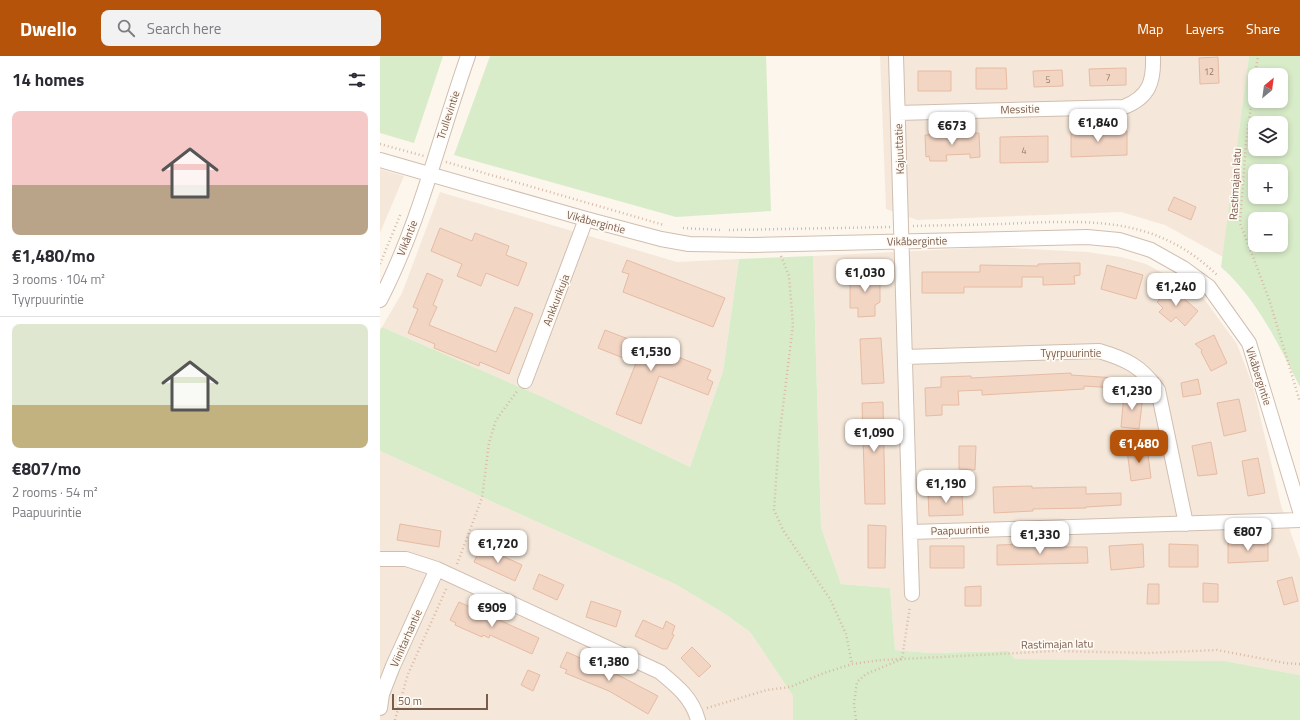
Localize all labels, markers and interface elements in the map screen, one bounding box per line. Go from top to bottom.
search box [101,10,381,46]
text: Dwello [20,14,77,43]
icon: search [115,17,137,39]
text: Search here [147,17,221,40]
text: Map [1137,18,1163,39]
text: Layers [1185,18,1224,39]
text: Share [1246,18,1280,39]
house number: 12 [1204,65,1214,78]
text: 14 homes [12,67,84,93]
north arrow [1248,68,1288,108]
map controls [1248,68,1288,252]
icon: filters [346,69,368,91]
house number: 7 [1105,71,1111,84]
house number: 5 [1045,73,1051,86]
street label: Trullevintie [433,88,464,141]
street label: Messitie [1000,100,1040,118]
pin: €1,840 [1065,109,1131,143]
pin: €673 [928,112,976,146]
text: €1,840 [1078,112,1118,132]
text: €673 [937,115,967,135]
button: layers [1248,116,1288,156]
street label: Kajuuttatie [890,123,908,175]
icon: home [154,137,226,209]
house number: 4 [1021,144,1027,157]
street label: Rastimajan latu [1225,147,1245,221]
button: + [1248,164,1288,204]
street label: Vikåbergintie [565,206,628,238]
button: − [1248,212,1288,252]
street label: Vikåntie [393,217,422,258]
street label: Vikåbergintie [887,232,948,250]
text: €1,480/mo [12,243,95,269]
pin: €1,030 [832,259,898,293]
text: €1,030 [845,262,885,282]
text: 3 rooms · 104 m² [12,269,105,289]
street label: Ankkurikuja [539,271,573,328]
pin: €1,240 [1143,273,1209,307]
text: €1,240 [1156,276,1196,296]
text: Tyyrpuurintie [12,289,84,309]
pin: €1,530 [618,338,684,372]
text: €1,530 [631,341,671,361]
street label: Tyyrpuurintie [1041,345,1102,361]
street label: Vikåbergintie [1242,345,1276,408]
icon: home [154,350,226,422]
pin: €1,230 [1099,377,1165,411]
text: €1,230 [1112,380,1152,400]
pin: €1,090 [841,419,907,453]
text: €1,090 [854,422,894,442]
pin: €1,480 [1106,430,1172,464]
text: €1,480 [1119,433,1159,453]
text: €807/mo [12,456,81,482]
pin: €1,190 [913,470,979,504]
text: €1,190 [926,473,966,493]
text: 2 rooms · 54 m² [12,482,98,502]
text: Paapuurintie [12,502,82,522]
pin: €807 [1224,518,1272,552]
street label: Paapuurintie [930,521,990,539]
pin: €1,330 [1007,521,1073,555]
text: €807 [1233,521,1263,541]
text: €1,330 [1020,524,1060,544]
pin: €1,720 [465,530,531,564]
text: €1,720 [478,533,518,553]
pin: €909 [468,594,516,628]
text: €909 [477,597,507,617]
street label: Viinitarhantie [386,606,426,670]
street label: Rastimajan latu [1021,635,1093,653]
pin: €1,380 [576,648,642,682]
text: €1,380 [589,651,629,671]
scale bar [392,692,488,711]
text: 50 m [398,693,422,709]

